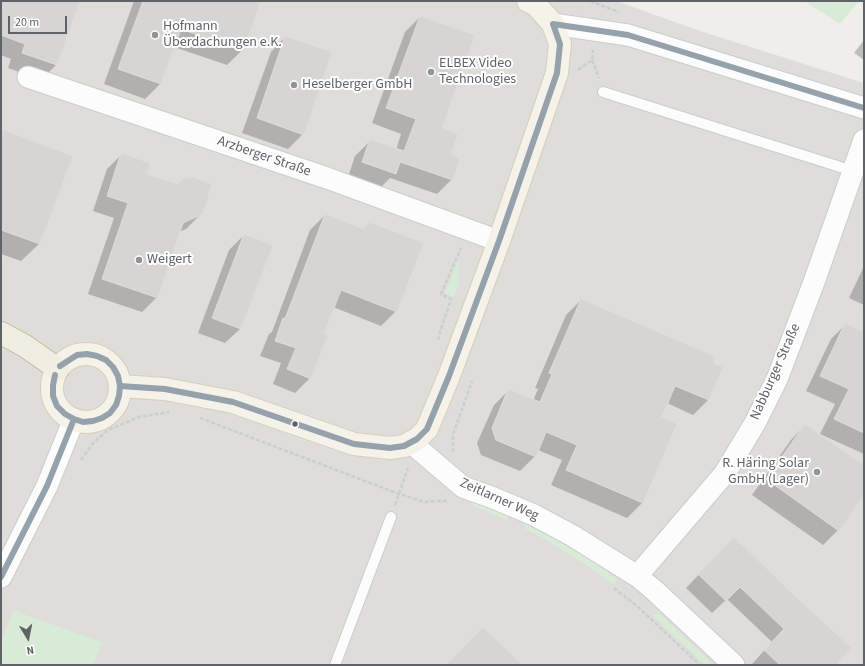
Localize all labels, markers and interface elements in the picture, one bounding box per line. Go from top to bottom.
scale bar [10,8,69,34]
text: 20 m [15,14,39,31]
place label: Hofmann Überdachungen e.K. [163,19,282,52]
marker: Hofmann Überdachungen e.K. [150,30,160,40]
place label: ELBEX Video Technologies [439,56,516,88]
marker: ELBEX Video Technologies [426,67,436,77]
place label: Heselberger GmbH [302,77,412,93]
marker: Heselberger GmbH [289,80,299,90]
street label: Arzberger Straße [215,133,313,181]
place label: Weigert [147,252,192,268]
marker: Weigert [134,255,144,265]
street label: Nabburger Straße [747,321,805,423]
unlabelled marker [290,419,300,429]
place label: R. Häring Solar GmbH (Lager) [722,456,809,488]
marker: R. Häring Solar GmbH (Lager) [812,467,822,477]
street label: Zeitlarner Weg [457,475,541,525]
north arrow [8,618,48,658]
text: N [25,642,35,658]

